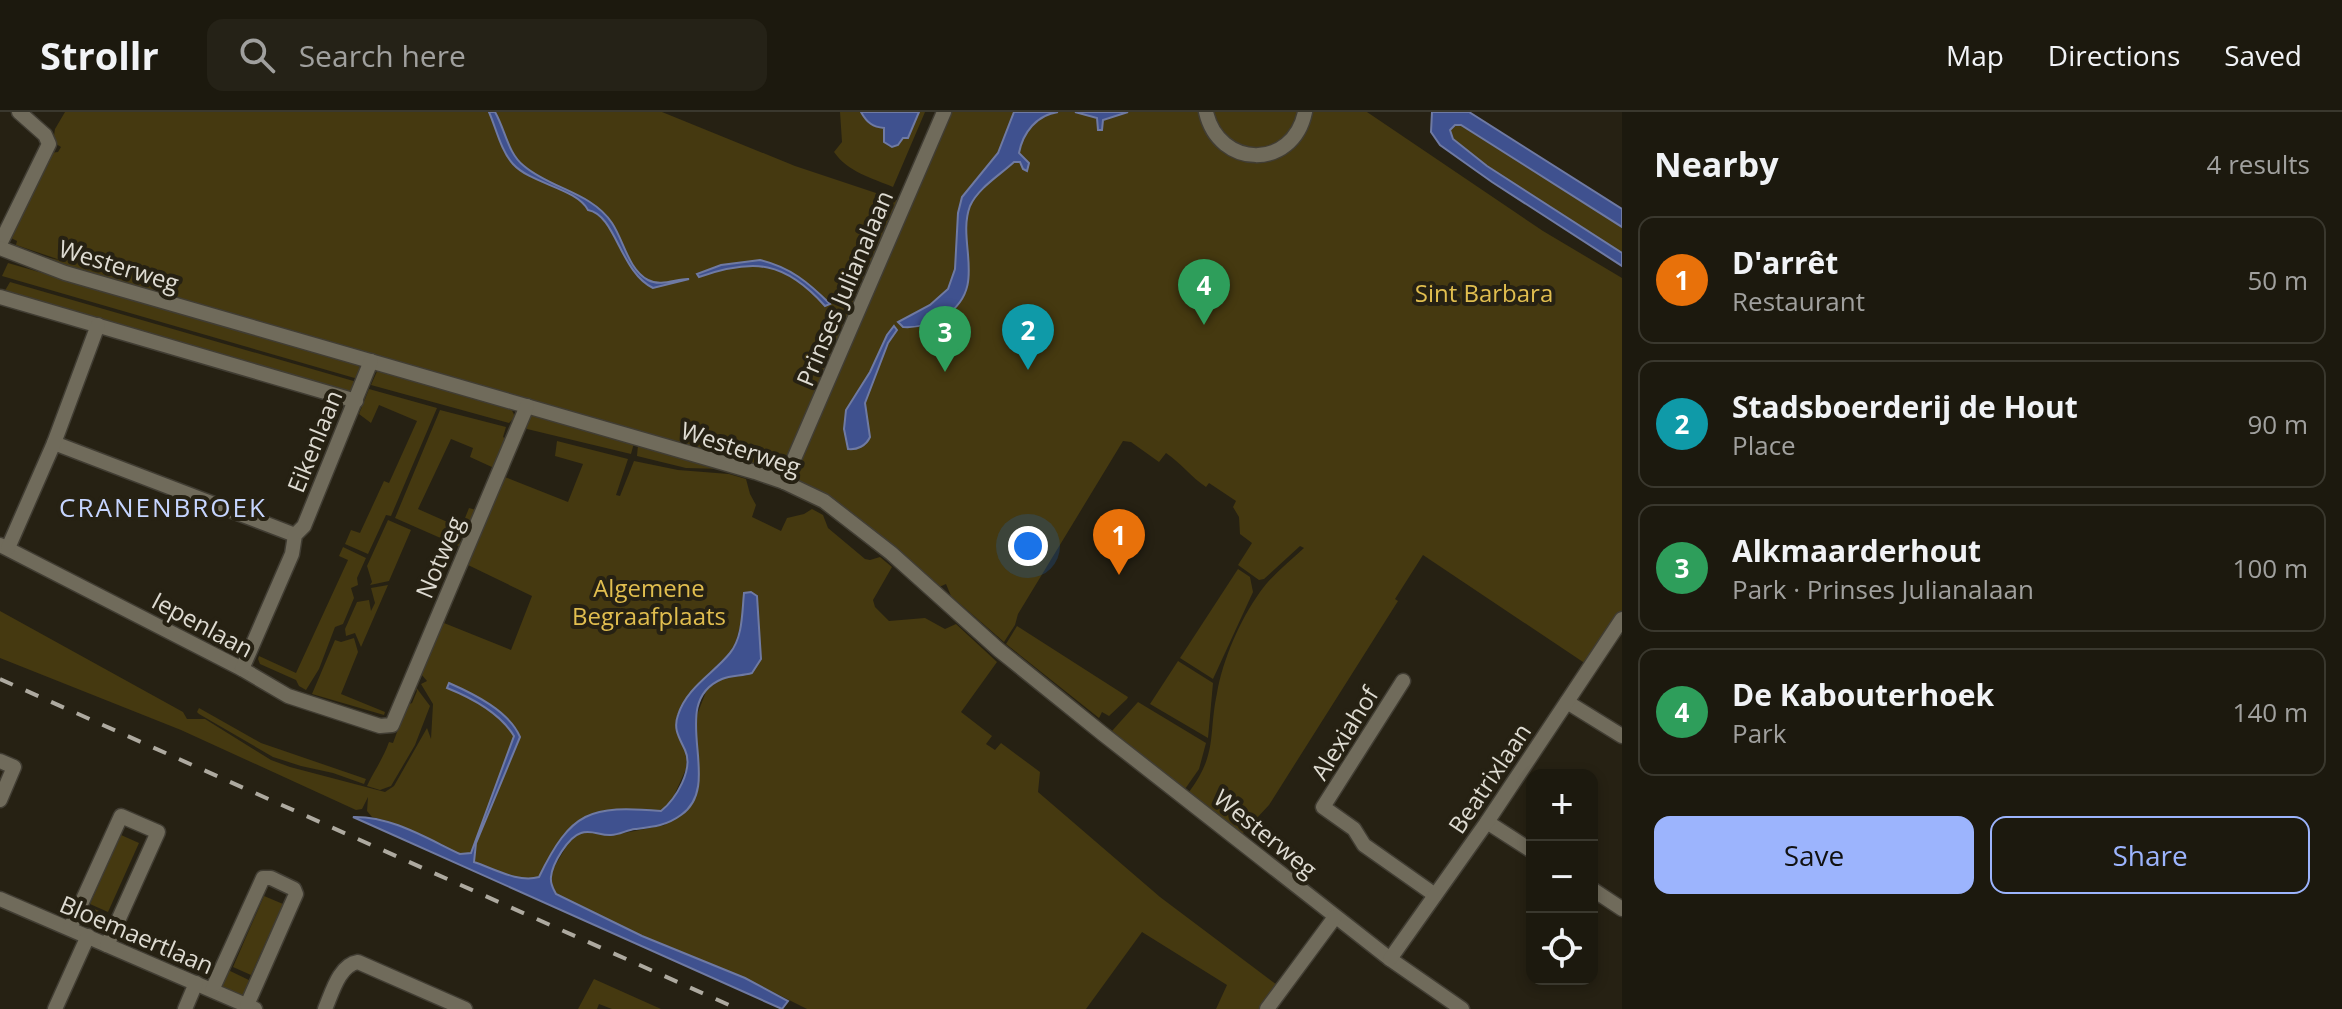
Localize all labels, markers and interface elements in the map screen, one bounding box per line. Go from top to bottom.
search box [207,19,767,91]
text: Strollr [40,29,159,81]
icon: search [235,33,279,77]
text: Search here [299,35,466,76]
text: Map [1946,36,2004,74]
text: Directions [2048,36,2180,74]
text: Saved [2224,36,2302,74]
text: Nearby [1654,141,1779,187]
text: 4 results [2207,146,2310,182]
street label: Prinses Julianalaan [788,185,900,391]
street label: Westerweg [55,231,183,299]
text: D'arrêt [1732,242,1838,283]
pin: 4 [1178,259,1230,325]
text: 1 [1675,262,1689,298]
text: 50 m [2247,262,2308,298]
park label: Sint Barbara [1415,276,1553,309]
text: Restaurant [1732,283,1865,319]
pin: 2 [1002,304,1054,370]
pin: 3 [919,306,971,372]
street label: Eikenlaan [279,385,349,497]
text: Stadsboerderij de Hout [1732,386,2078,427]
text: 2 [1675,406,1689,442]
text: 90 m [2247,406,2308,442]
street label: Westerweg [677,413,805,483]
text: Place [1732,427,1796,463]
district label: CRANENBROEK [59,489,267,525]
pin: 1 [1093,509,1145,575]
street label: Notweg [407,511,471,603]
your location [1008,526,1048,566]
text: Alkmaarderhout [1732,530,1981,571]
text: 3 [1675,550,1689,586]
text: 100 m [2233,550,2308,586]
park label: Algemene Begraafplaats [572,571,726,632]
text: Park · Prinses Julianalaan [1732,571,2034,607]
street label: Iepenlaan [146,583,260,665]
text: De Kabouterhoek [1732,674,1994,715]
street label: Alexiahof [1302,679,1387,786]
text: 4 [1675,694,1689,730]
text: 140 m [2233,694,2308,730]
text: Park [1732,715,1786,751]
street label: Beatrixlaan [1440,716,1538,840]
map controls [1526,769,1598,985]
button: + [1526,769,1598,841]
street label: Westerweg [1207,781,1325,885]
button: Save [1654,816,1974,894]
button: Share [1990,816,2310,894]
button: − [1526,841,1598,913]
street label: Bloemaertlaan [55,887,219,981]
button: locate [1526,913,1598,985]

